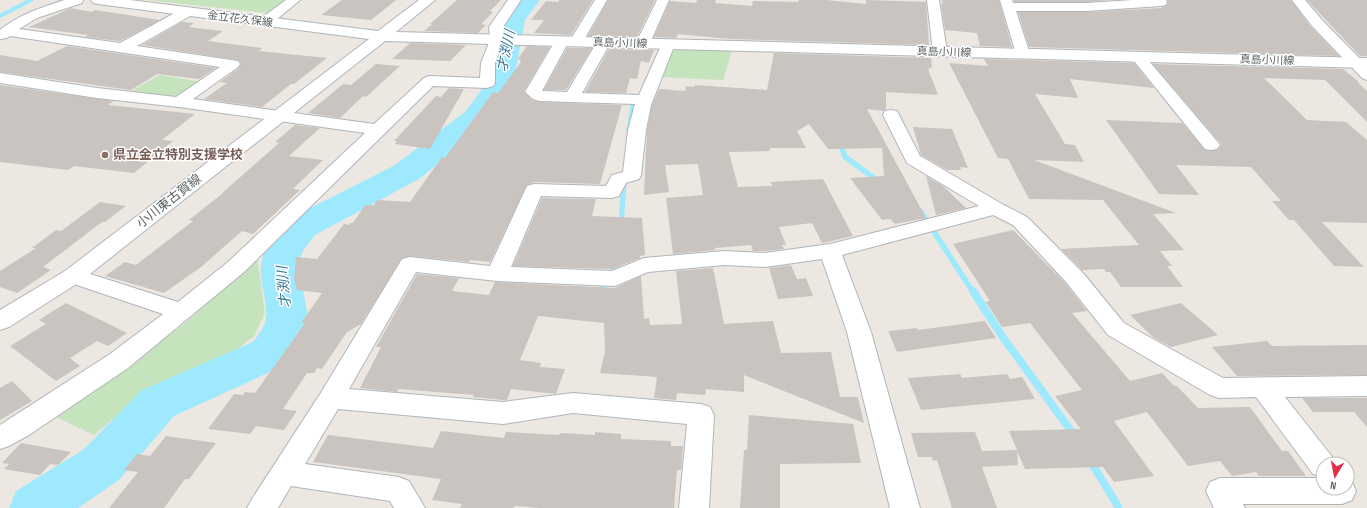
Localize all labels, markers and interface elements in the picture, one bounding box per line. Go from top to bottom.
street label: 金立花久保線 [206,9,274,29]
water label: 才渕川 [493,27,519,73]
street label: 真島小川線 [592,36,648,50]
street label: 真島小川線 [916,45,972,59]
street label: 真島小川線 [1239,53,1295,67]
place label: 県立金立特別支援学校 [113,147,243,163]
marker: 県立金立特別支援学校 [100,150,110,160]
street label: 小川東古賀線 [133,171,205,231]
water label: 才渕川 [274,263,294,309]
north arrow [1315,456,1355,496]
text: N [1329,478,1337,492]

